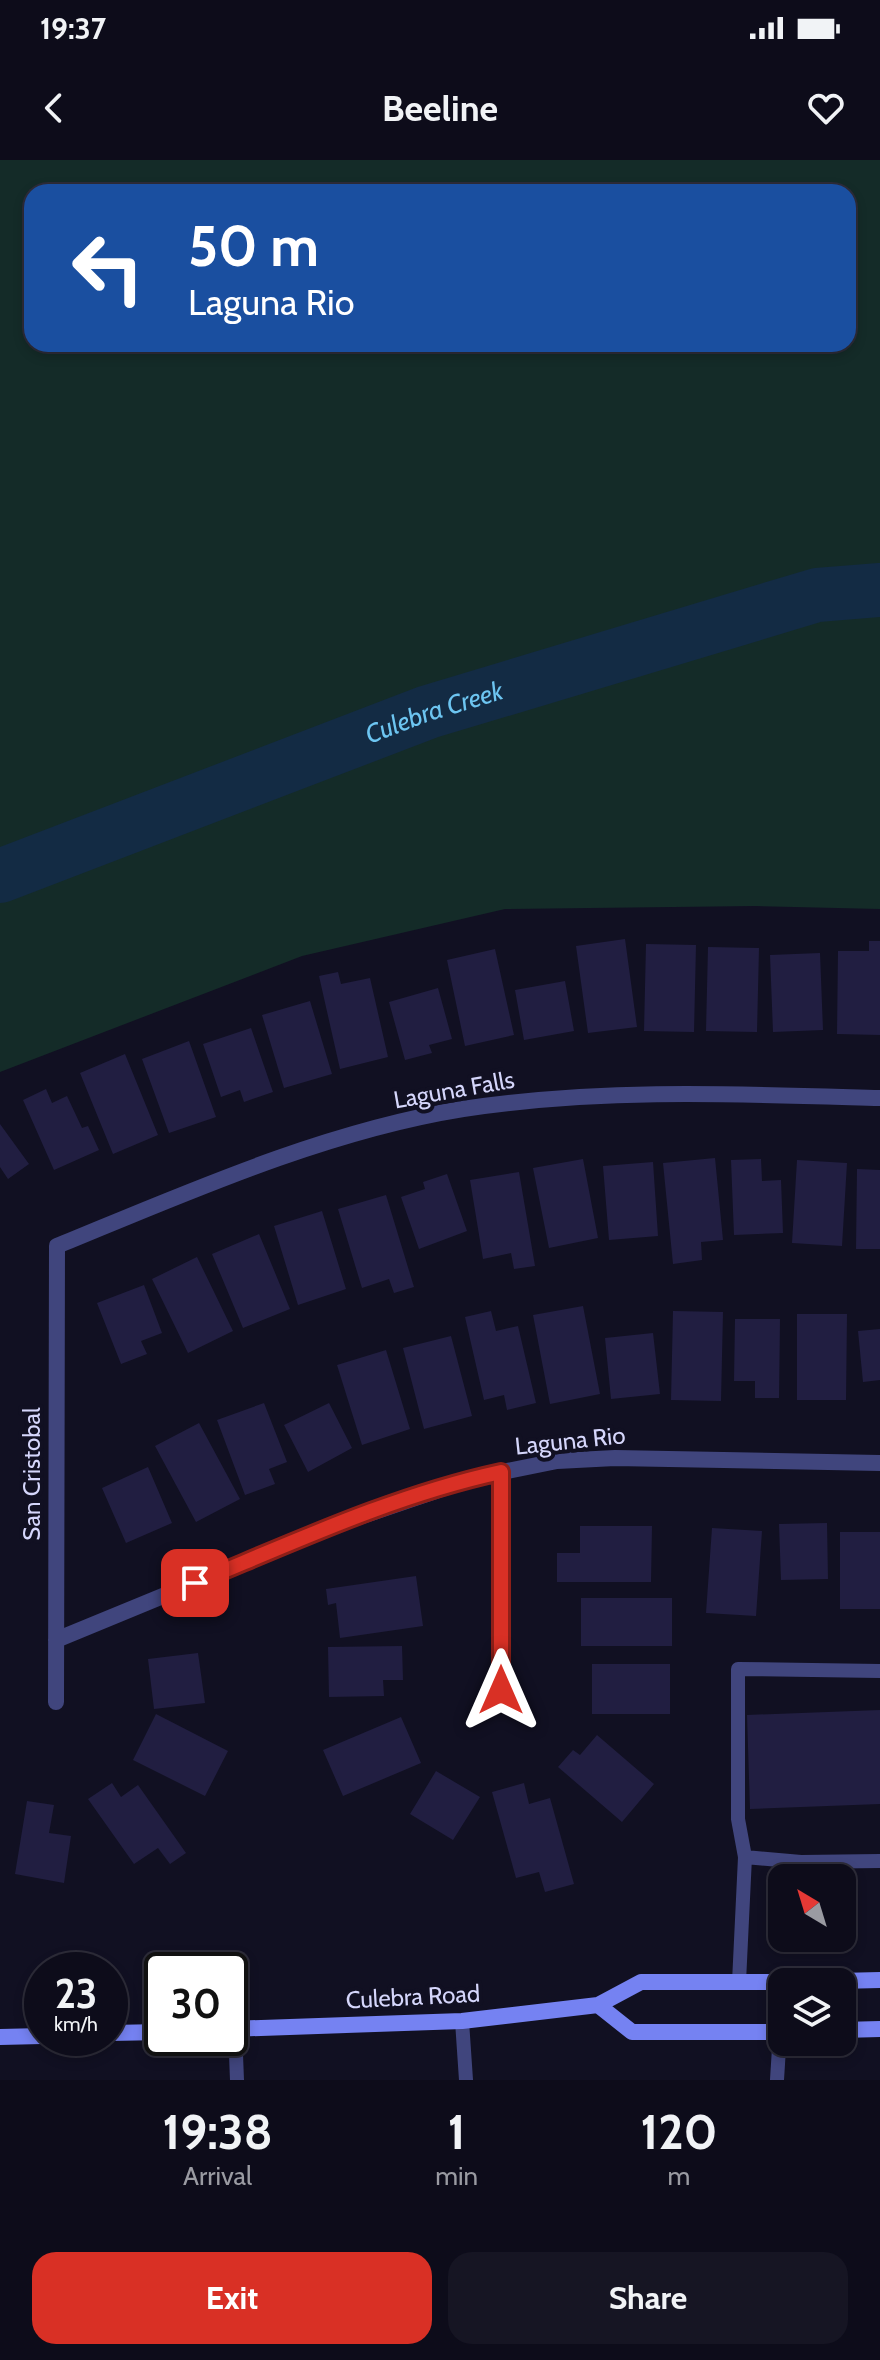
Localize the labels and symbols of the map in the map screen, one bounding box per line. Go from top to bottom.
water label: Culebra Creek [361,674,508,751]
street label: Laguna Falls [391,1065,517,1114]
street label: San Cristobal [17,1407,46,1541]
street label: Laguna Rio [513,1420,627,1461]
pin [161,1549,229,1617]
position arrow [459,1648,543,1732]
north arrow [768,1864,856,1952]
speed limit sign: 30 [144,1952,248,2056]
street label: Culebra Road [345,1978,481,2015]

